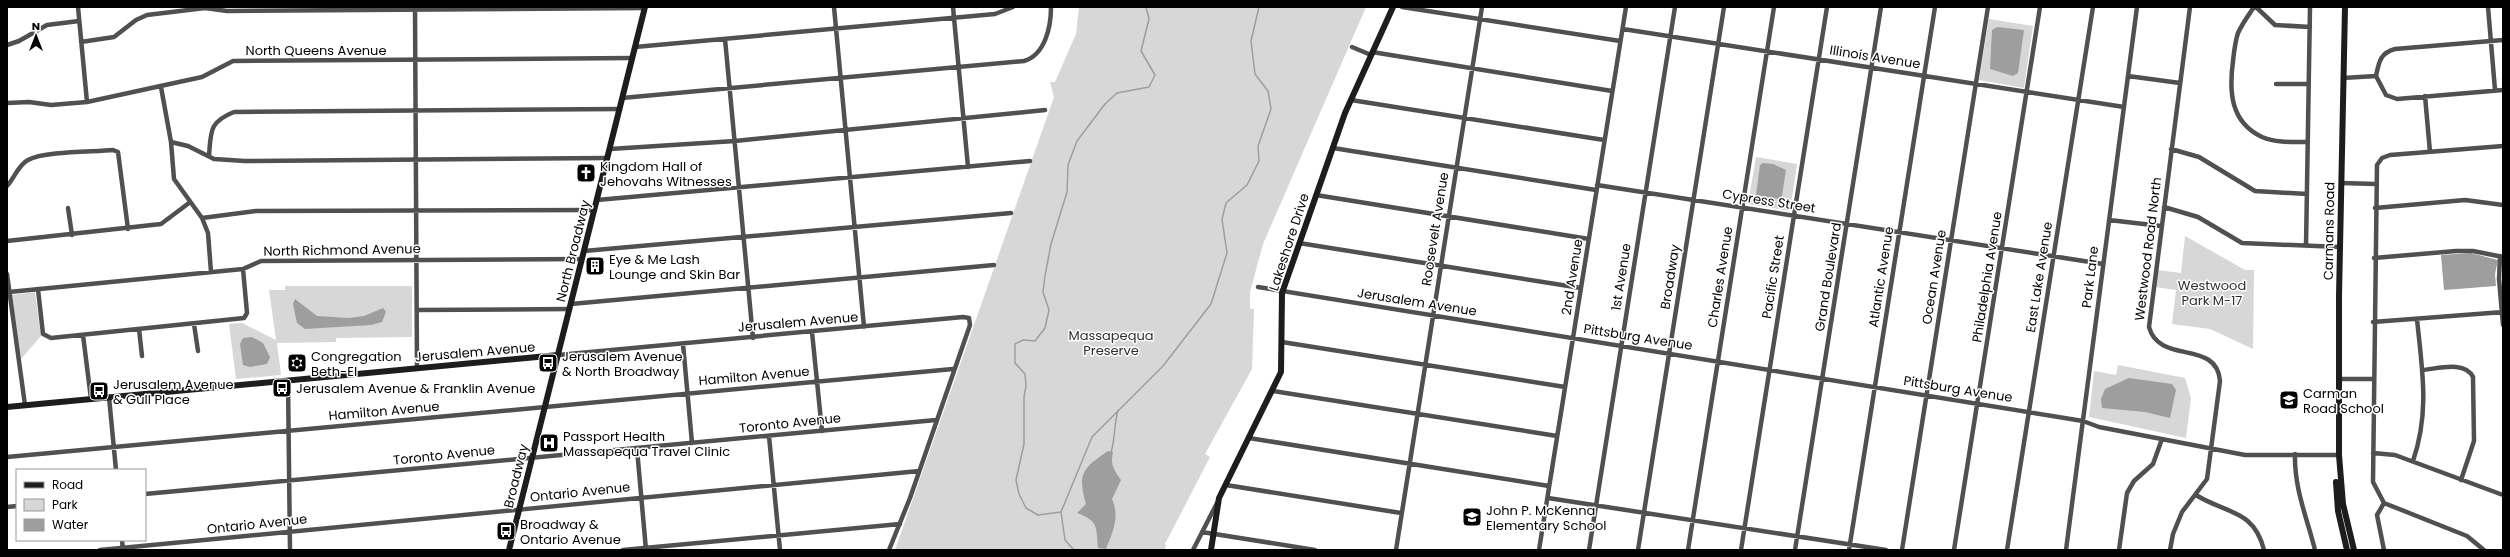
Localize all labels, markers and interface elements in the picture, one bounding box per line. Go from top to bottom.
north arrow [16,16,56,56]
text: N [32,18,40,34]
street label: Illinois Avenue [1828,40,1922,74]
street label: North Queens Avenue [246,41,386,60]
place label: Kingdom Hall of Jehovahs Witnesses [600,157,732,191]
church icon: Kingdom Hall of Jehovahs Witnesses [575,162,597,184]
street label: Roosevelt Avenue [1417,171,1453,287]
street label: Westwood Road North [2130,176,2166,322]
street label: Carmans Road [2319,182,2339,280]
street label: Cypress Street [1721,184,1817,218]
street label: Lakeshore Drive [1264,191,1314,293]
street label: North Broadway [551,197,595,304]
street label: Philadelphia Avenue [1967,210,2007,344]
street label: East Lake Avenue [2021,220,2057,334]
street label: Grand Boulevard [1810,221,1846,333]
street label: Charles Avenue [1703,225,1737,329]
street label: Atlantic Avenue [1864,225,1898,329]
street label: Ocean Avenue [1917,228,1951,326]
street label: Pacific Street [1757,234,1789,320]
street label: 2nd Avenue [1557,238,1587,316]
street label: North Richmond Avenue [263,239,421,261]
street label: 1st Avenue [1606,242,1636,312]
street label: Broadway [1655,243,1685,311]
street label: Park Lane [2077,245,2103,309]
place label: Eye & Me Lash Lounge and Skin Bar [609,250,740,284]
building icon: Eye & Me Lash Lounge and Skin Bar [584,255,606,277]
park label: Westwood Park M-17 [2178,276,2246,310]
street label: Jerusalem Avenue [1356,283,1478,321]
street label: Jerusalem Avenue [737,307,859,337]
street label: Pittsburg Avenue [1582,319,1694,355]
park label: Massapequa Preserve [1068,326,1154,360]
street label: Jerusalem Avenue [414,337,536,367]
place label: Congregation Beth-El [311,347,402,381]
place label: Jerusalem Avenue & North Broadway [562,347,683,381]
synagogue icon: Congregation Beth-El [286,352,308,374]
bus stop icon: Jerusalem Avenue & North Broadway [537,352,559,374]
street label: Hamilton Avenue [698,362,810,390]
street label: Pittsburg Avenue [1902,371,2014,407]
place label: Jerusalem Avenue & Gull Place [113,375,234,409]
bus stop icon: Jerusalem Avenue & Franklin Avenue [271,377,293,399]
place label: Jerusalem Avenue & Franklin Avenue [296,379,535,398]
bus stop icon: Jerusalem Avenue & Gull Place [88,380,110,402]
place label: Carman Road School [2303,384,2384,418]
school or university icon: Carman Road School [2278,389,2300,411]
street label: Hamilton Avenue [328,397,440,425]
street label: Toronto Avenue [738,408,842,438]
place label: Passport Health Massapequa Travel Clinic [563,427,730,461]
hospital icon: Passport Health Massapequa Travel Clinic [538,432,560,454]
street label: Toronto Avenue [392,440,496,470]
street label: Broadway [499,441,533,510]
legend [16,469,146,541]
text: Road [52,476,83,493]
street label: Ontario Avenue [529,477,631,507]
text: Park [52,496,79,513]
place label: John P. McKenna Elementary School [1486,501,1607,535]
school or university icon: John P. McKenna Elementary School [1461,506,1483,528]
street label: Ontario Avenue [206,509,308,539]
place label: Broadway & Ontario Avenue [520,515,621,549]
text: Water [52,516,89,533]
bus stop icon: Broadway & Ontario Avenue [495,520,517,542]

